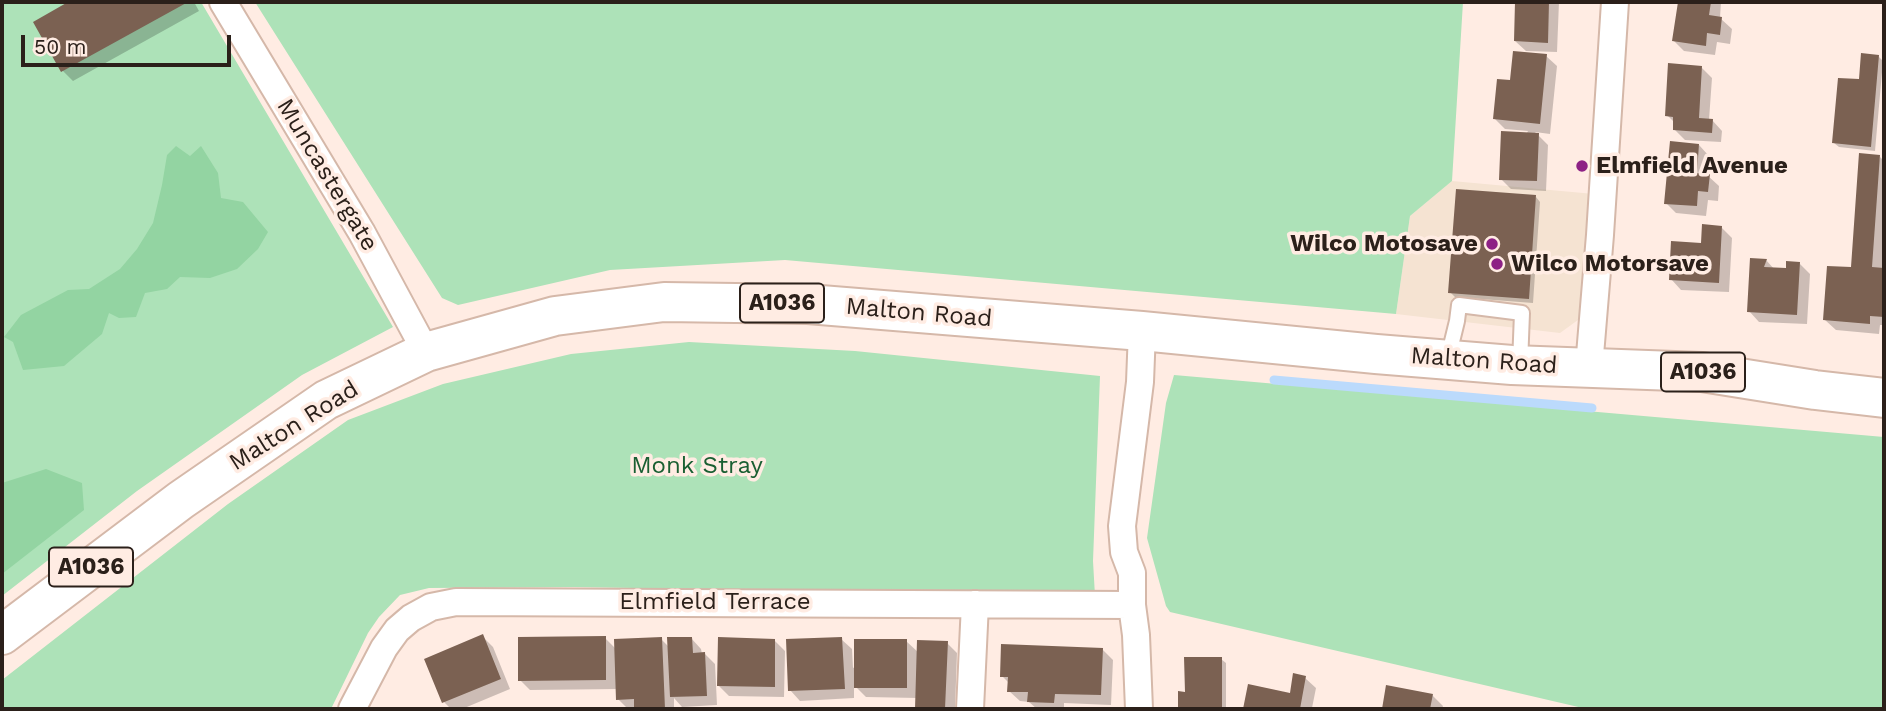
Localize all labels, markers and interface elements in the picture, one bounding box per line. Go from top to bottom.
scale bar [24,21,234,65]
text: 50 m [34,34,86,59]
street label: Muncastergate [270,94,384,256]
place label: Elmfield Avenue [1596,152,1788,180]
marker: Elmfield Avenue [1574,158,1590,174]
place label: Wilco Motosave [1290,230,1478,258]
marker: Wilco Motosave [1484,236,1500,252]
place label: Wilco Motorsave [1511,250,1709,278]
marker: Wilco Motorsave [1489,256,1505,272]
road number: A1036 [740,284,824,322]
street label: Malton Road [845,292,993,334]
street label: Malton Road [1410,342,1558,380]
road number: A1036 [1661,352,1745,392]
street label: Malton Road [224,375,364,477]
park label: Monk Stray [631,452,763,480]
road number: A1036 [49,548,133,586]
street label: Elmfield Terrace [619,588,811,616]

